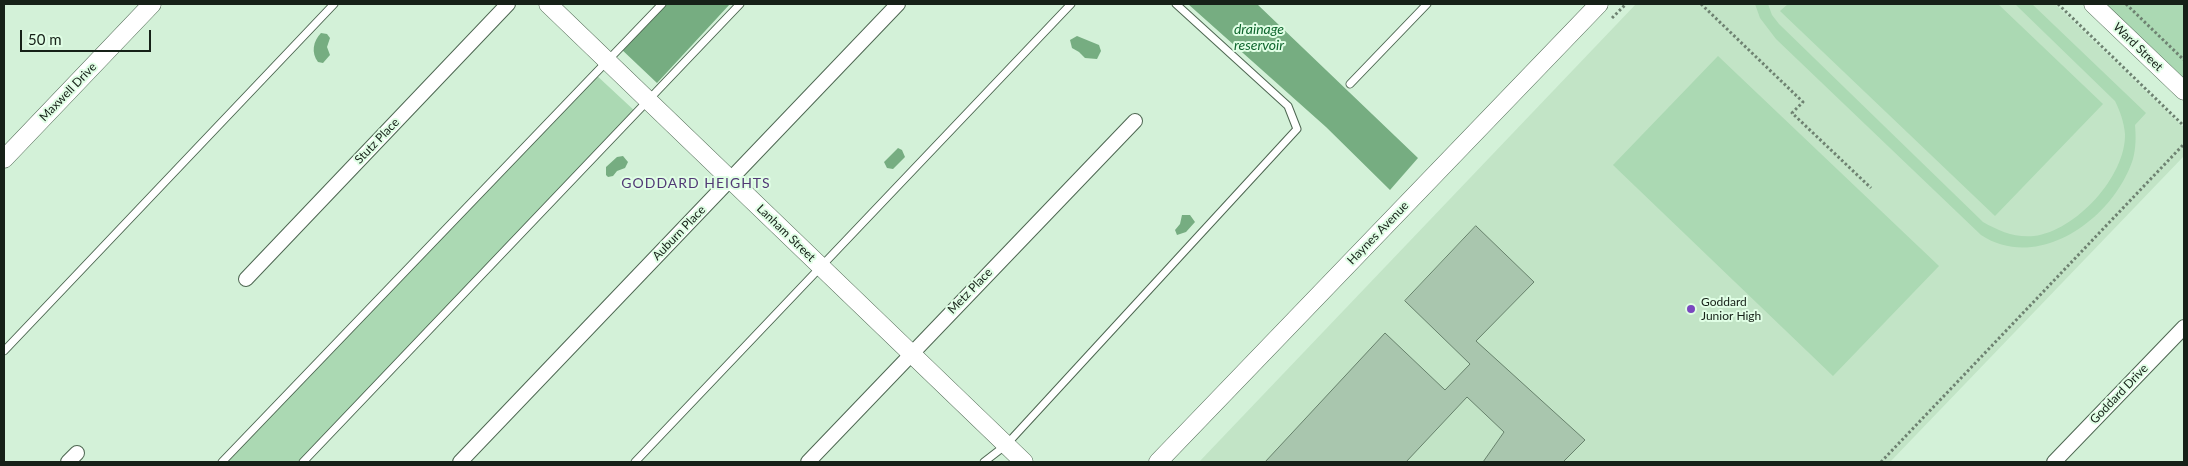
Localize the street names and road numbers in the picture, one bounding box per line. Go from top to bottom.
street label: Ward Street [2110,20,2166,74]
street label: Maxwell Drive [36,60,100,124]
street label: Stutz Place [352,115,402,167]
street label: Haynes Avenue [1344,199,1412,267]
street label: Lanham Street [754,201,818,265]
street label: Auburn Place [649,203,709,263]
street label: Metz Place [945,265,995,317]
street label: Goddard Drive [2087,361,2151,427]

